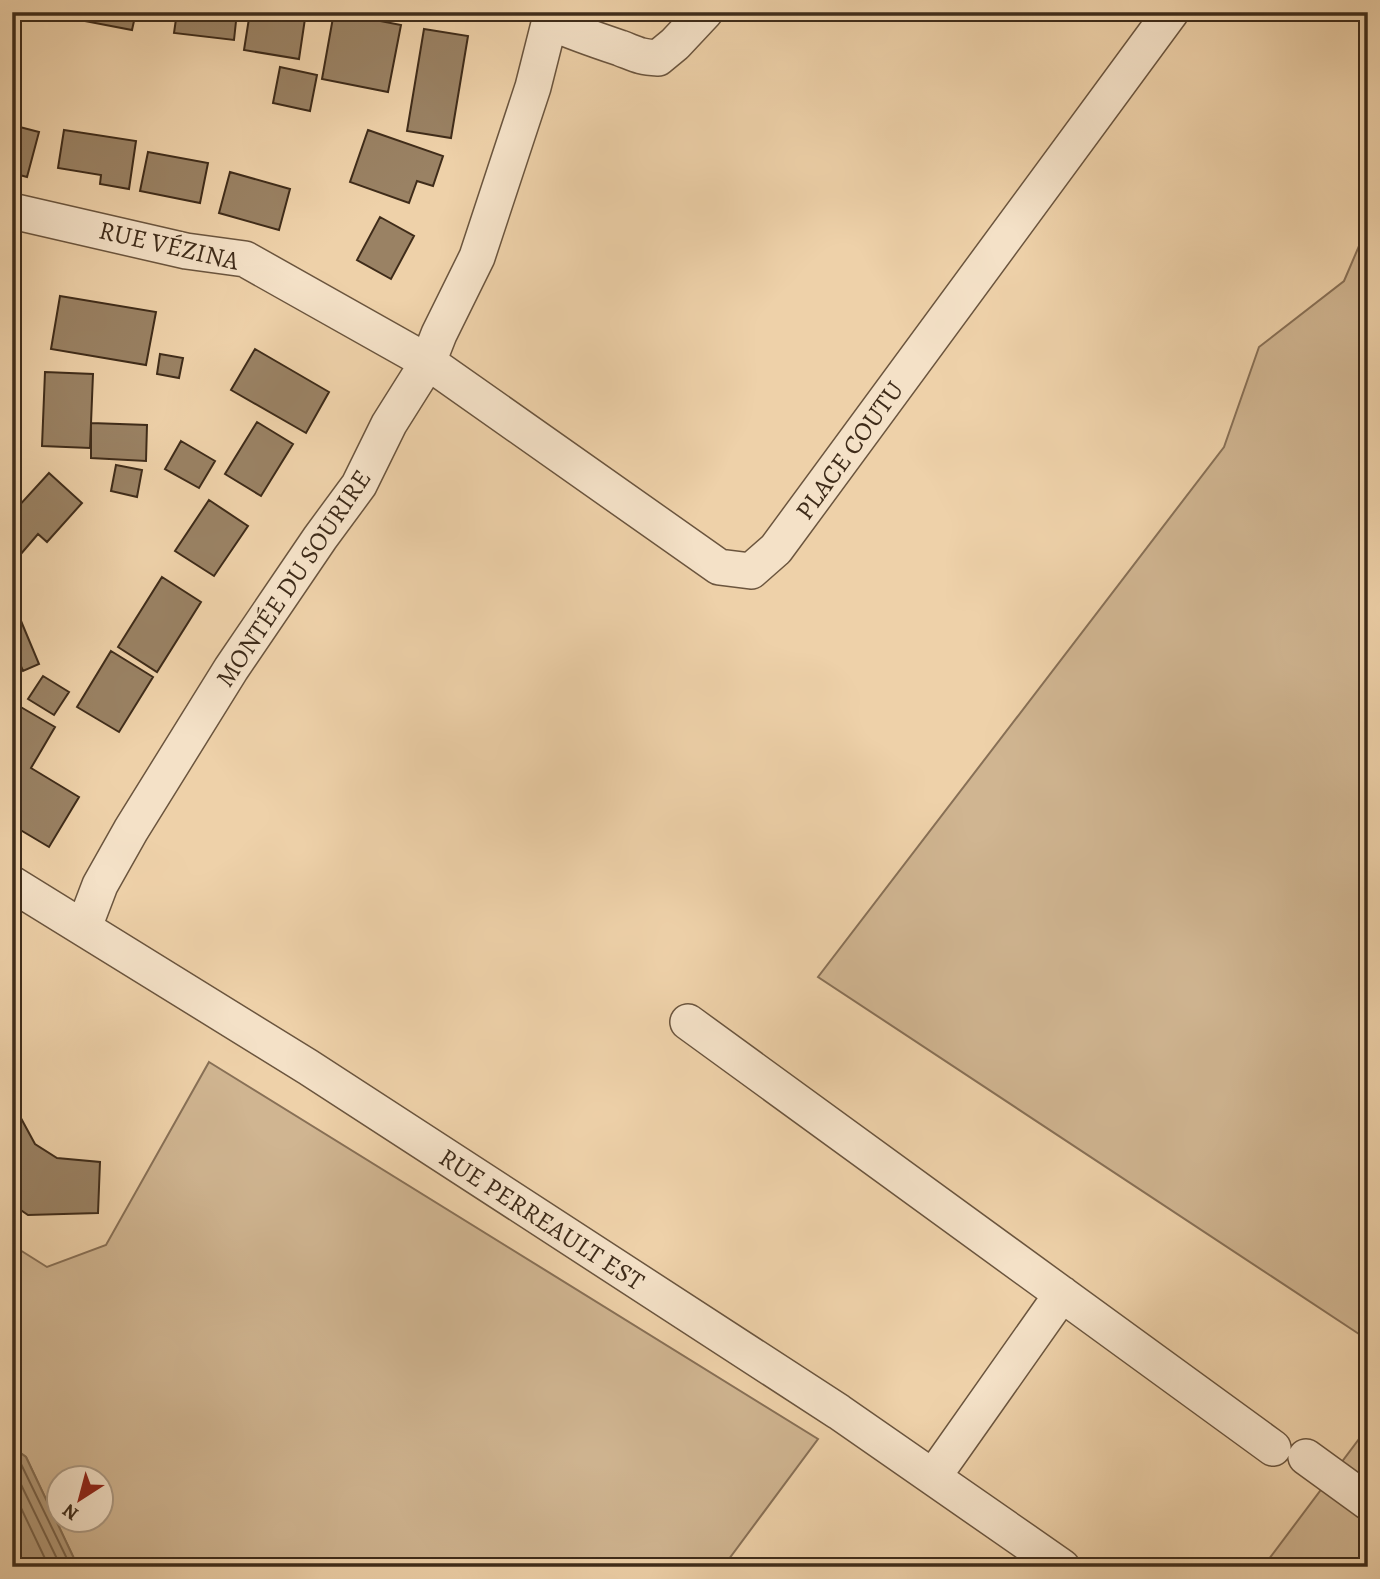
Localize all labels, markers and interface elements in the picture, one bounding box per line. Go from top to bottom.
street label: RUE VÉZINA [95,212,243,279]
street label: PLACE COUTU [787,374,912,527]
street label: MONTÉE DU SOURIRE [208,463,379,694]
street label: RUE PERREAULT EST [432,1140,651,1299]
north arrow [46,1464,116,1534]
text: N [57,1497,84,1527]

